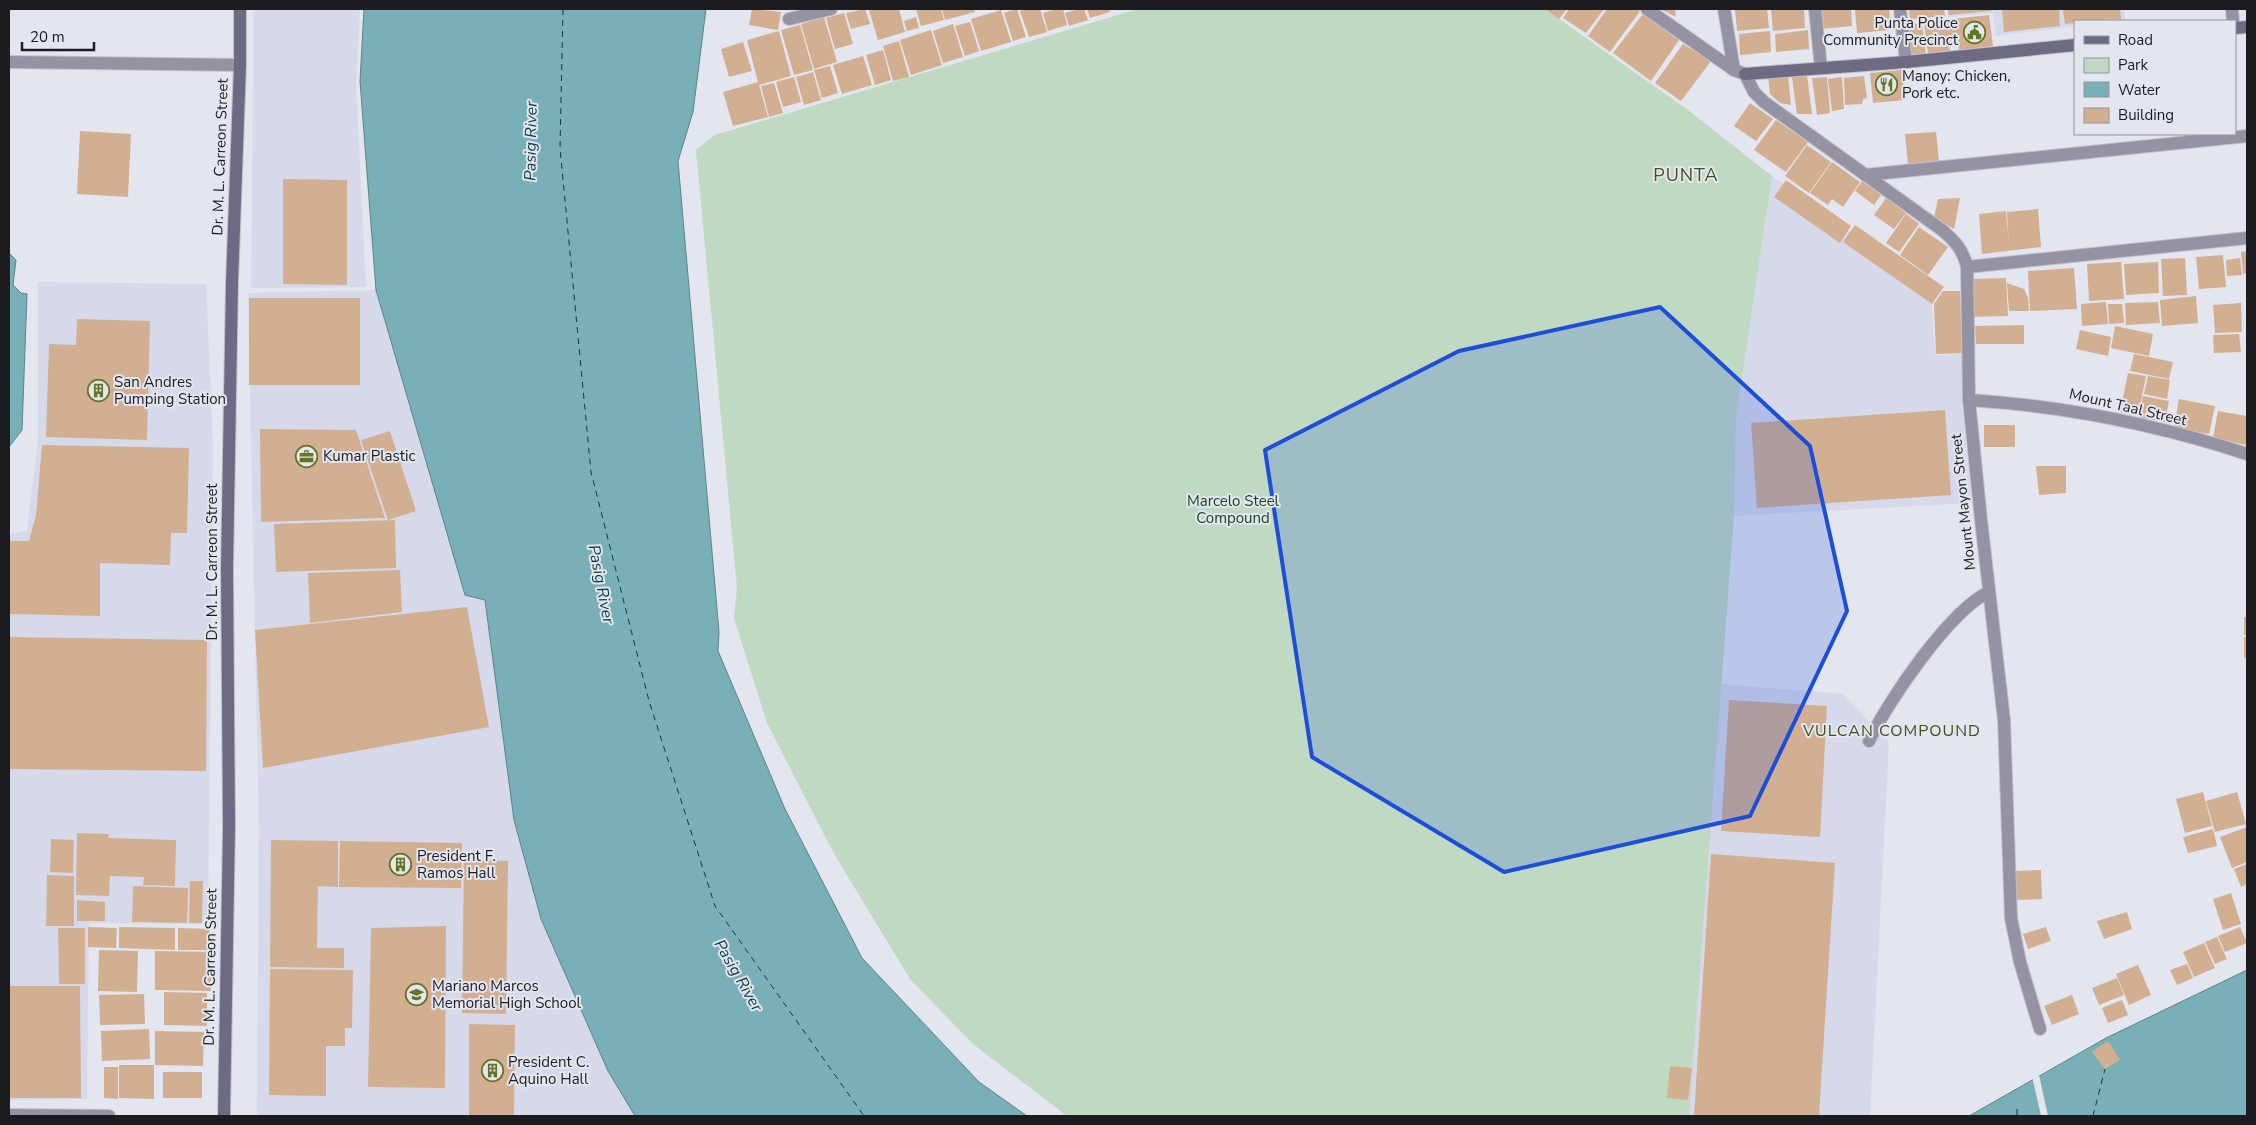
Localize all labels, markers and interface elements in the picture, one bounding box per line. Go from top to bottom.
place label: Punta Police Community Precinct [1823,13,1959,50]
scale bar [22,20,95,52]
public building icon: Punta Police Community Precinct [1962,20,1986,44]
legend [2074,20,2236,135]
text: 20 m [30,27,65,47]
text: Road [2118,30,2153,50]
text: Park [2118,55,2148,75]
place label: Manoy: Chicken, Pork etc. [1902,66,2011,103]
restaurant icon: Manoy: Chicken, Pork etc. [1874,73,1898,97]
street label: Dr. M. L. Carreon Street [207,77,233,236]
text: Water [2118,80,2161,100]
water label: Pasig River [519,100,543,181]
text: Building [2118,105,2174,125]
district label: PUNTA [1653,163,1719,187]
place label: San Andres Pumping Station [114,372,226,409]
building icon: San Andres Pumping Station [86,379,110,403]
street label: Mount Taal Street [2067,384,2190,430]
street label: Mount Mayon Street [1946,432,1980,571]
office icon: Kumar Plastic [295,444,319,468]
place label: Kumar Plastic [323,446,415,466]
street label: Dr. M. L. Carreon Street [202,483,222,641]
park label: Marcelo Steel Compound [1187,491,1280,528]
water label: Pasig River [583,543,620,627]
district label: VULCAN COMPOUND [1802,720,1981,742]
place label: President F. Ramos Hall [417,846,496,883]
building icon: President F. Ramos Hall [389,853,413,877]
street label: Dr. M. L. Carreon Street [199,887,221,1046]
water label: Pasig River [709,935,768,1017]
place label: Mariano Marcos Memorial High School [432,976,582,1013]
school or university icon: Mariano Marcos Memorial High School [404,983,428,1007]
place label: President C. Aquino Hall [508,1052,589,1089]
building icon: President C. Aquino Hall [480,1059,504,1083]

